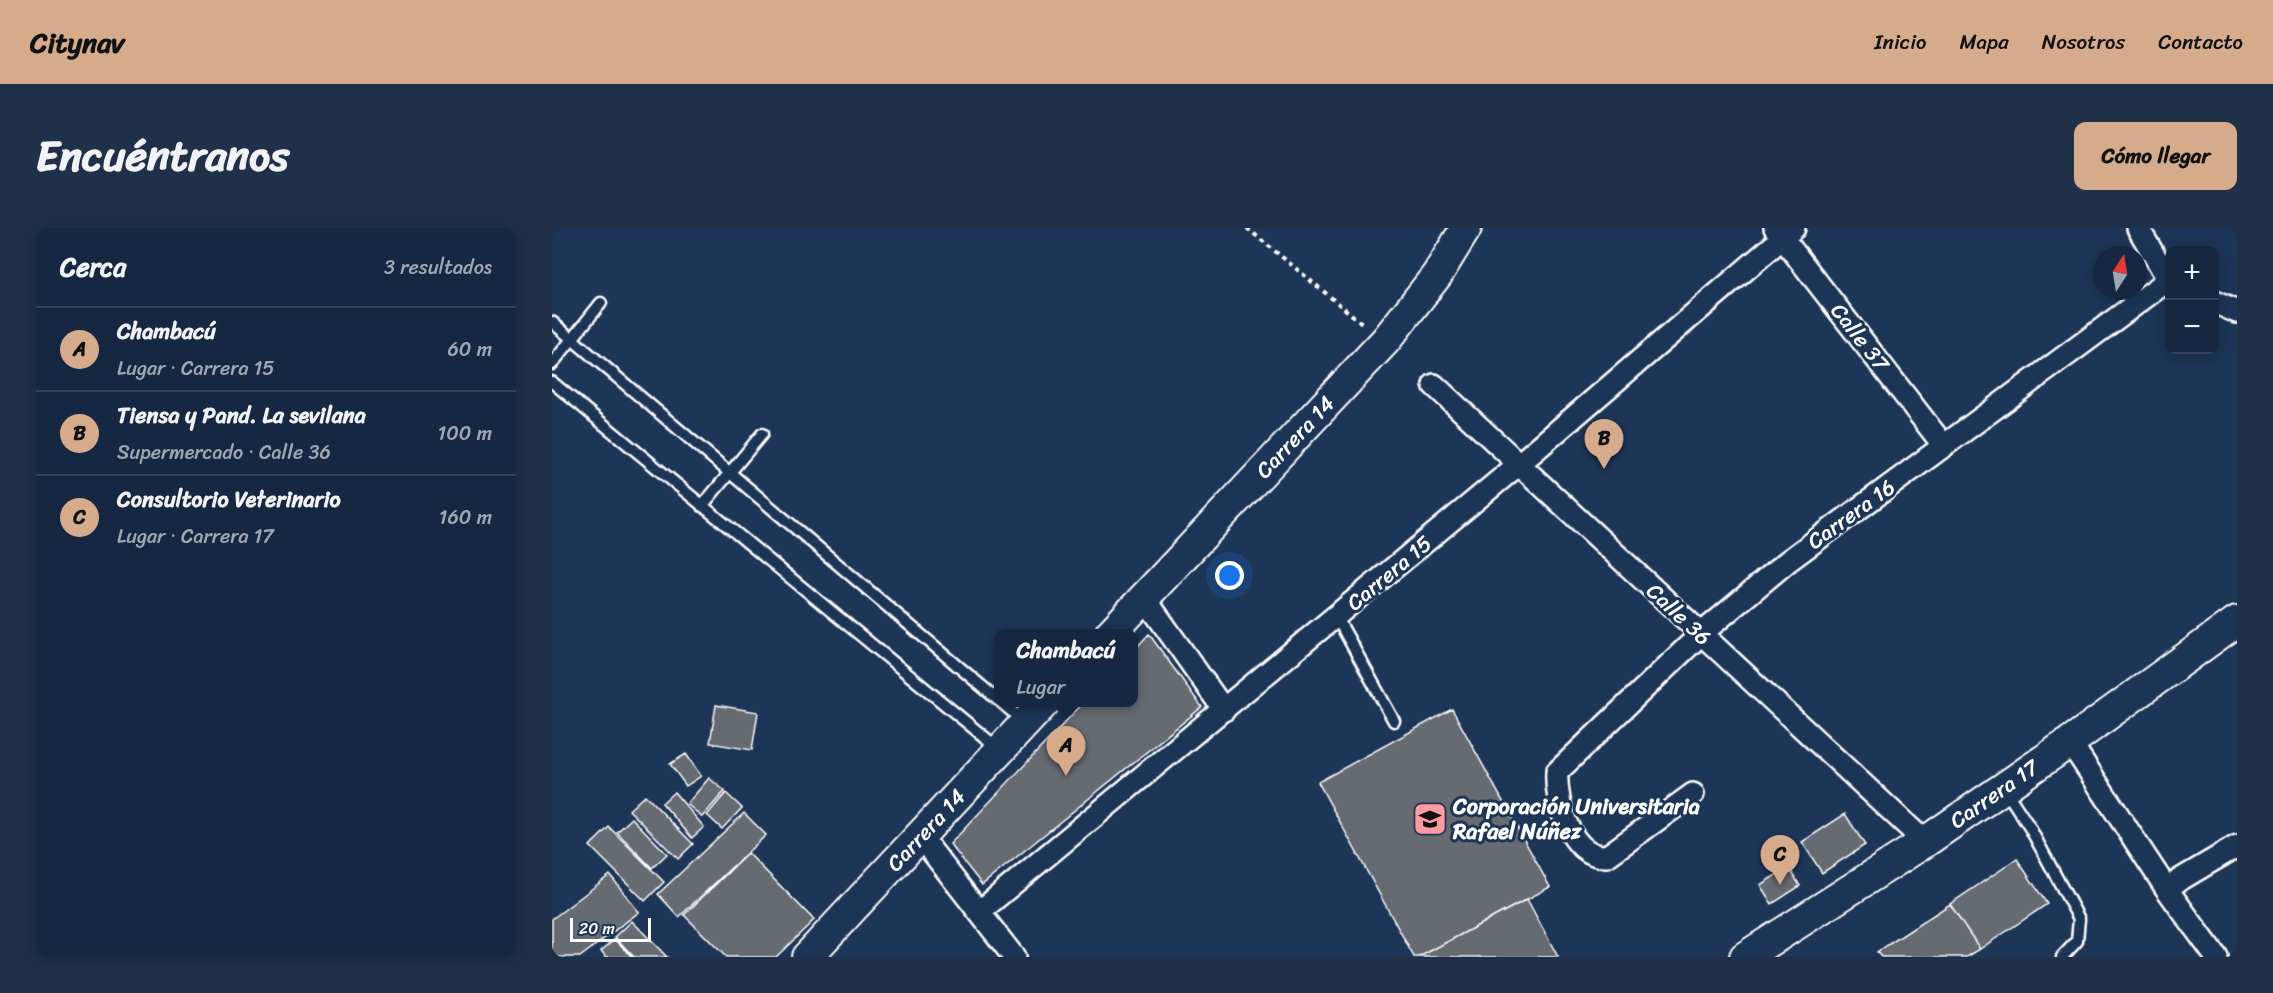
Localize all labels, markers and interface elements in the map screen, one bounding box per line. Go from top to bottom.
text: Citynav [30,18,124,67]
text: Inicio [1874,23,1926,61]
text: Mapa [1959,23,2009,61]
text: Nosotros [2042,23,2125,61]
text: Contacto [2158,23,2243,61]
text: Encuéntranos [36,119,289,193]
button: Cómo llegar [2074,122,2237,190]
text: Cerca [60,244,126,290]
north arrow [2093,246,2147,300]
map controls [2165,246,2219,354]
button: + [2165,246,2219,300]
text: 3 resultados [384,250,492,285]
street label: Calle 37 [1820,294,1901,381]
button: − [2165,300,2219,354]
text: Chambacú [117,312,216,351]
text: A [73,332,86,367]
text: 60 m [447,332,492,367]
text: Lugar · Carrera 15 [117,351,275,386]
street label: Carrera 14 [1246,386,1345,488]
text: Tiensa y Pand. La sevilana [117,396,366,435]
text: B [73,416,86,451]
text: 100 m [438,416,492,451]
pin: B [1584,420,1624,469]
text: Supermercado · Calle 36 [117,435,331,470]
street label: Carrera 16 [1798,468,1904,560]
text: Consultorio Veterinario [117,480,341,519]
text: C [73,500,86,535]
text: 160 m [439,500,492,535]
text: Lugar · Carrera 17 [117,519,274,554]
street label: Carrera 15 [1337,525,1441,621]
your location [1215,561,1244,590]
street label: Calle 36 [1637,573,1721,655]
popup [994,629,1138,707]
text: Chambacú [1017,631,1115,670]
text: Lugar [1017,670,1065,705]
pin: A [1046,726,1086,776]
street label: Carrera 17 [1941,748,2048,839]
street label: Carrera 14 [877,779,976,881]
place label: Corporación Universitaria Rafael Núñez [1452,787,1700,851]
school or university icon: Corporación Universitaria Rafael Núñez [1412,801,1448,837]
pin: C [1760,836,1800,885]
text: 20 m [579,914,615,943]
scale bar [570,915,651,942]

